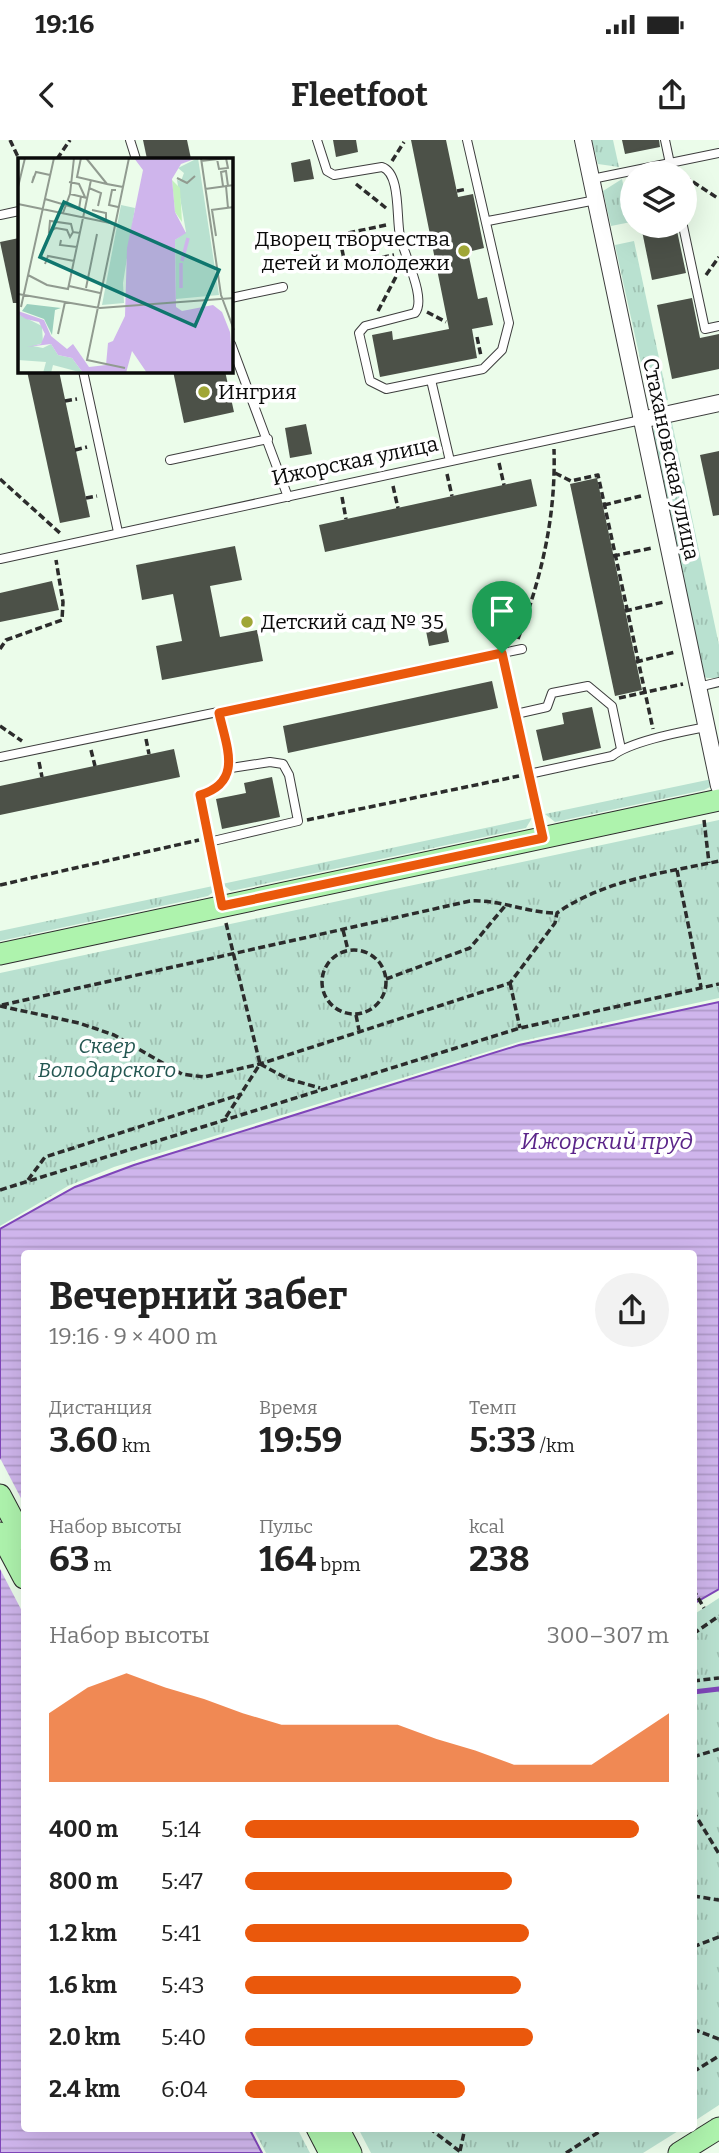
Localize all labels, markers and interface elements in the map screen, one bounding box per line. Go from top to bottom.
text: 19:16 [35,9,94,40]
icon: back [28,76,66,114]
text: Fleetfoot [291,76,428,114]
icon: share [653,76,691,114]
inset map [18,158,233,373]
map controls [620,161,697,238]
button: layers [620,161,697,238]
place label: Дворец творчества детей и молодежи [255,226,450,276]
marker: Дворец творчества детей и молодежи [456,243,472,259]
street label: Стахановская улица [637,355,705,563]
place label: Ингрия [218,379,297,405]
marker: Ингрия [196,384,212,400]
street label: Ижорская улица [269,431,441,491]
pin [472,581,532,653]
icon: arrive [483,592,521,630]
place label: Детский сад № 35 [261,609,444,635]
marker: Детский сад № 35 [239,614,255,630]
park label: Сквер Володарского [38,1033,176,1083]
water label: Ижорский пруд [521,1127,693,1155]
text: Вечерний забег [49,1273,347,1319]
button: share [595,1273,669,1347]
text: 19:16 · 9 × 400 m [49,1322,217,1350]
text: Дистанция [49,1396,152,1419]
text: Время [259,1396,317,1419]
text: Темп [469,1396,516,1419]
text: 3.60 [49,1419,118,1461]
text: 19:59 [259,1419,342,1461]
text: 5:33 [469,1419,536,1461]
text: km [118,1434,151,1457]
text: /km [536,1434,575,1457]
text: Набор высоты [49,1515,182,1538]
text: Пульс [259,1515,313,1538]
text: kcal [469,1515,504,1538]
text: 63 [49,1538,90,1580]
text: 164 [259,1538,316,1580]
text: 238 [469,1538,530,1580]
text: m [90,1553,112,1576]
text: bpm [316,1553,361,1576]
text: Набор высоты [49,1621,210,1649]
text: 300–307 m [547,1621,669,1649]
text: 400 m [49,1815,118,1843]
text: 5:14 [161,1815,201,1843]
text: 800 m [49,1867,118,1895]
text: 5:47 [161,1867,203,1895]
text: 1.2 km [49,1919,117,1947]
text: 5:41 [161,1919,201,1947]
text: 1.6 km [49,1971,117,1999]
text: 5:43 [161,1971,205,1999]
text: 2.0 km [49,2023,120,2051]
text: 5:40 [161,2023,206,2051]
text: 2.4 km [49,2075,120,2103]
text: 6:04 [161,2075,208,2103]

